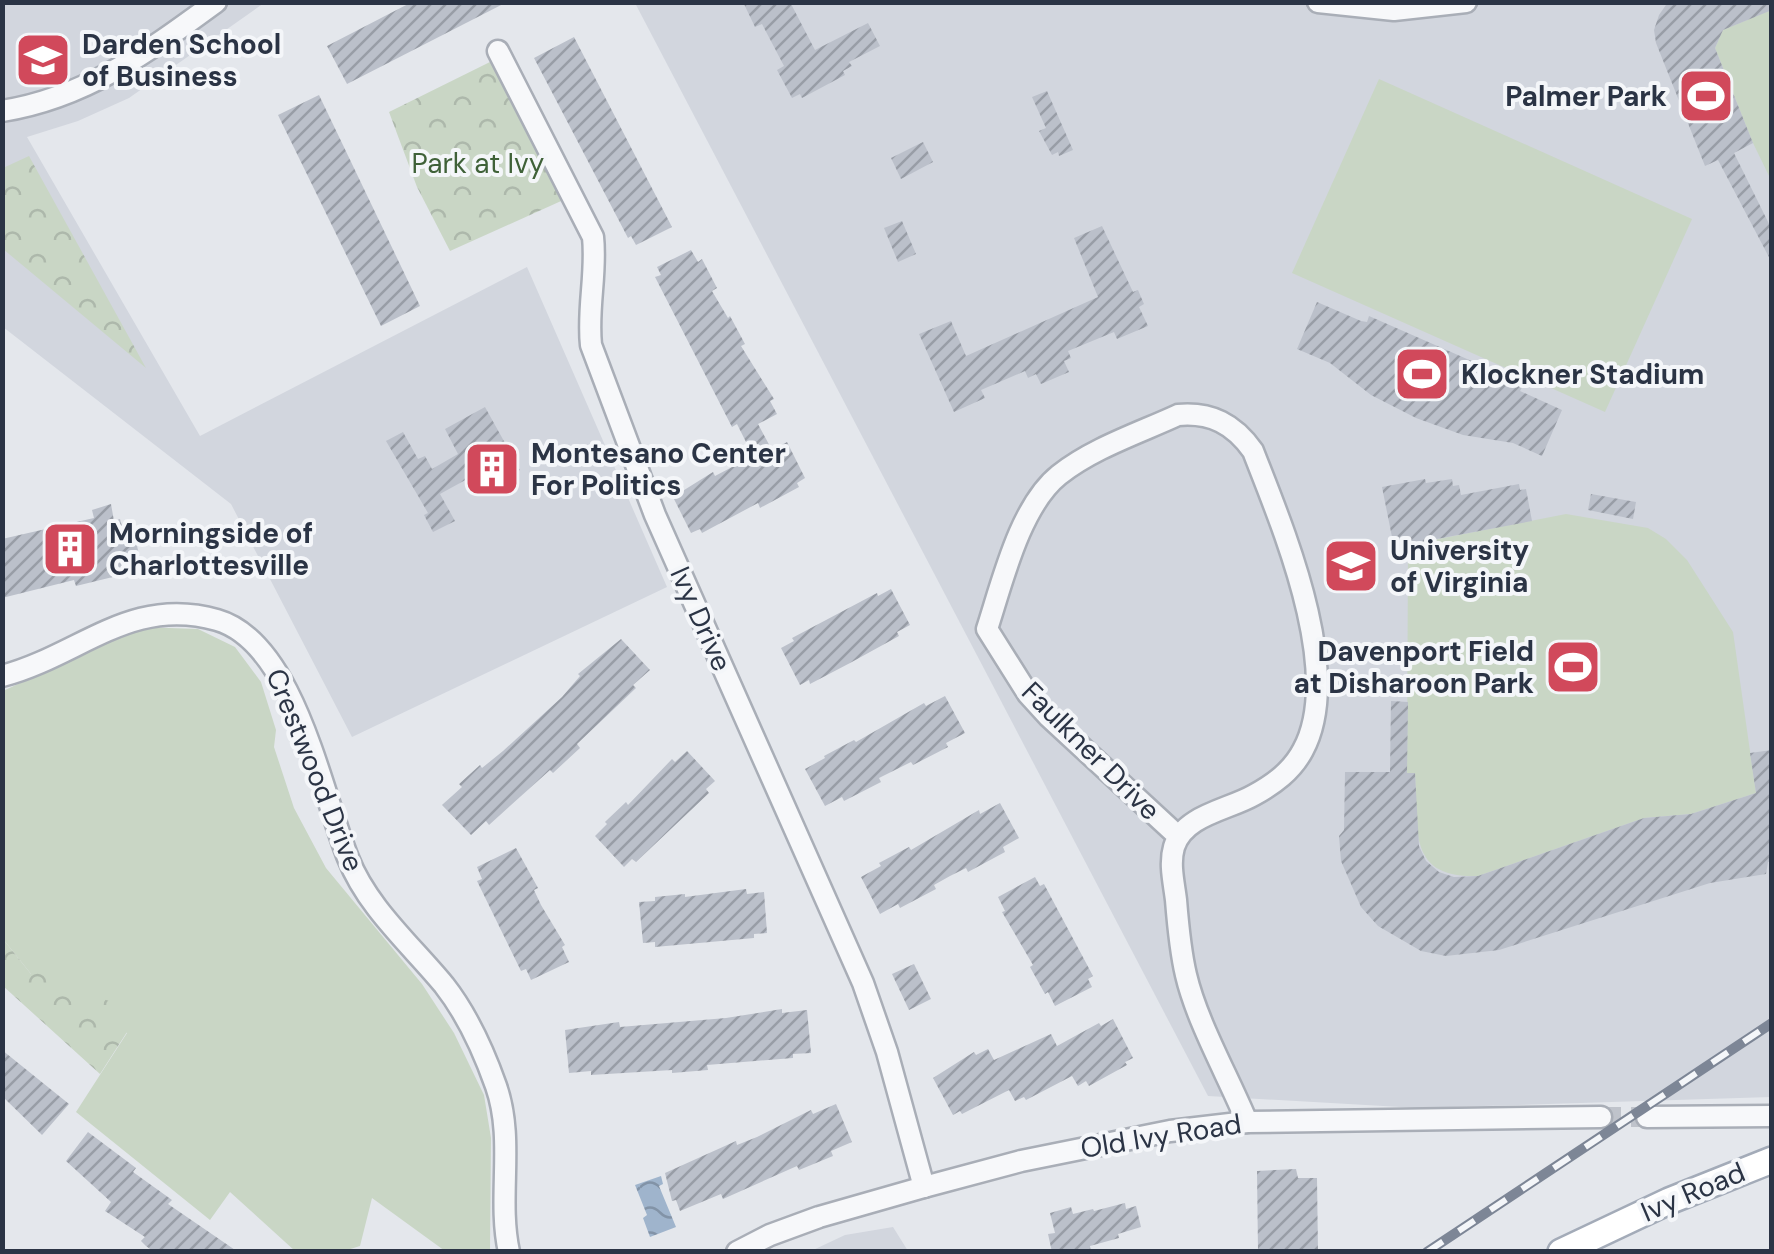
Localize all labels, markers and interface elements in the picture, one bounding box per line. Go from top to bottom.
place label: Darden School of Business [82,26,281,95]
school or university icon: Darden School of Business [13,30,73,90]
sports icon: Palmer Park [1676,66,1736,126]
place label: Palmer Park [1505,78,1667,115]
park label: Park at Ivy [412,145,544,182]
sports icon: Klockner Stadium [1392,344,1452,404]
place label: Klockner Stadium [1461,356,1704,393]
place label: Montesano Center For Politics [531,435,786,504]
building icon: Montesano Center For Politics [462,439,522,499]
place label: Morningside of Charlottesville [109,515,313,584]
building icon: Morningside of Charlottesville [40,519,100,579]
place label: University of Virginia [1390,532,1529,601]
school or university icon: University of Virginia [1321,536,1381,596]
street label: Ivy Drive [662,561,740,677]
place label: Davenport Field at Disharoon Park [1293,633,1534,702]
sports icon: Davenport Field at Disharoon Park [1543,637,1603,697]
street label: Crestwood Drive [257,663,373,877]
street label: Faulkner Drive [1014,674,1168,828]
street label: Old Ivy Road [1078,1105,1244,1167]
street label: Ivy Road [1635,1154,1751,1230]

